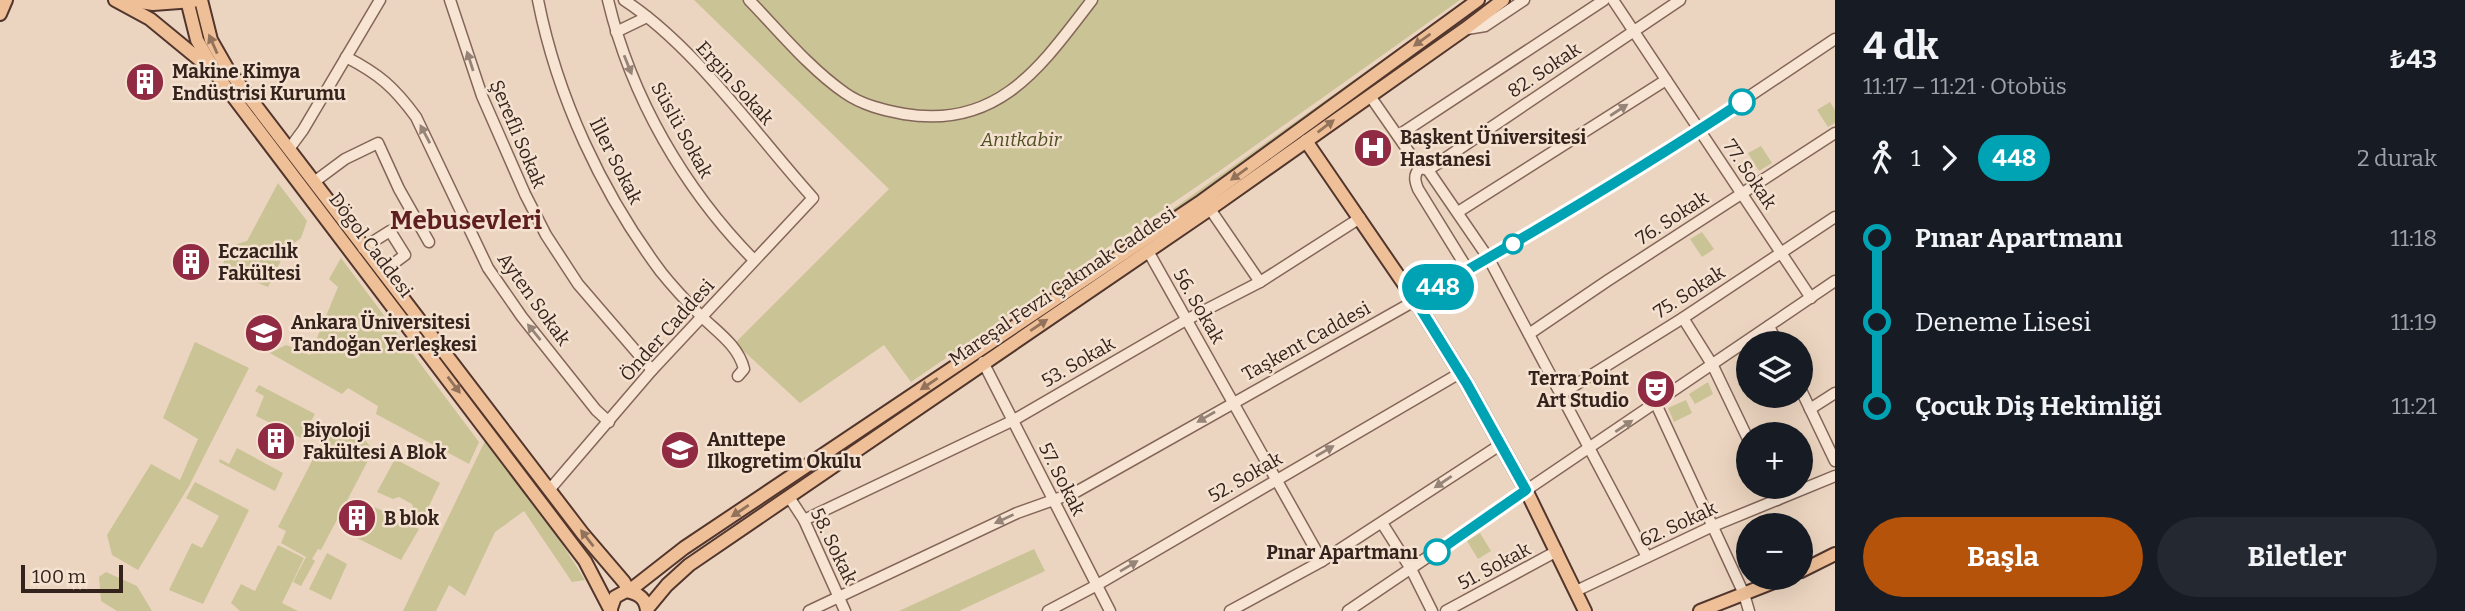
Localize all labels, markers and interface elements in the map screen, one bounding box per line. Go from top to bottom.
text: 4 dk [1863,23,1939,69]
one-way arrow [1413,32,1431,46]
one-way arrow [207,34,219,54]
street label: Ergin Sokak [691,36,779,130]
street label: 82. Sokak [1503,37,1585,103]
text: ₺43 [2389,44,2437,75]
one-way arrow [464,50,475,71]
one-way arrow [623,55,634,76]
place label: Makine Kimya Endüstrisi Kurumu [172,60,346,105]
building icon: Makine Kimya Endüstrisi Kurumu [124,61,166,103]
text: 11:17 – 11:21 · Otobüs [1863,72,2067,100]
street label: Şerefli Sokak [485,77,551,192]
street label: Süslü Sokak [646,78,718,182]
unlabelled marker [1729,89,1755,115]
one-way arrow [1609,103,1628,116]
street label: İller Sokak [584,114,648,208]
one-way arrow [1317,118,1335,133]
one-way arrow [419,124,431,143]
place label: Başkent Üniversitesi Hastanesi [1400,125,1586,171]
hospital icon: Başkent Üniversitesi Hastanesi [1352,127,1394,169]
park label: Anıtkabir [980,128,1063,151]
street label: 77. Sokak [1718,135,1782,213]
icon: walk [1863,139,1901,177]
icon: forward [1930,139,1968,177]
text: 1 [1911,144,1920,172]
text: 448 [1992,144,2036,172]
text: 2 durak [2357,144,2437,172]
one-way arrow [1229,167,1248,181]
street label: 76. Sokak [1631,186,1713,250]
street label: Dögol Caddesi [324,188,418,302]
street label: Mareşal Fevzi Çakmak Caddesi [944,201,1180,371]
district label: Mebusevleri [390,205,542,236]
text: Pınar Apartmanı [1915,223,2123,254]
text: 11:18 [2390,224,2437,252]
unlabelled marker [1503,234,1523,254]
place label: Eczacılık Fakültesi [218,240,301,285]
building icon: Eczacılık Fakültesi [170,241,212,283]
street label: Ayten Sokak [493,248,575,350]
street label: 75. Sokak [1649,260,1729,324]
street label: 56. Sokak [1168,264,1230,348]
line badge: 448 [1398,264,1478,310]
text: 448 [1416,273,1460,301]
street label: Önder Caddesi [615,274,719,386]
street label: Taşkent Caddesi [1238,296,1374,386]
text: Deneme Lisesi [1915,307,2091,338]
text: 11:19 [2391,308,2437,336]
place label: Ankara Üniversitesi Tandoğan Yerleşkesi [291,310,477,356]
school or university icon: Ankara Üniversitesi Tandoğan Yerleşkesi [243,312,285,354]
one-way arrow [1029,319,1048,332]
one-way arrow [527,324,542,341]
map controls [1736,331,1813,590]
button: layers [1736,331,1813,408]
street label: 53. Sokak [1037,332,1119,392]
place label: Terra Point Art Studio [1528,367,1629,412]
theatre icon: Terra Point Art Studio [1635,368,1677,410]
one-way arrow [446,376,461,394]
one-way arrow [919,378,939,391]
text: Çocuk Diş Hekimliği [1915,391,2162,422]
text: 11:21 [2392,392,2437,420]
one-way arrow [1196,411,1216,423]
place label: Biyoloji Fakültesi A Blok [303,419,447,464]
one-way arrow [1615,419,1633,433]
building icon: Biyoloji Fakültesi A Blok [255,420,297,462]
button: + [1736,422,1813,499]
place label: Anıttepe Ilkogretim Okulu [707,428,861,473]
school or university icon: Anıttepe Ilkogretim Okulu [659,429,701,471]
street label: 57. Sokak [1034,439,1090,520]
one-way arrow [1315,445,1334,457]
street label: 52. Sokak [1204,447,1286,507]
one-way arrow [1433,476,1453,489]
street label: 62. Sokak [1636,496,1720,552]
building icon: B blok [336,497,378,539]
one-way arrow [731,504,749,518]
street label: 58. Sokak [806,504,862,588]
place label: B blok [384,507,440,530]
button: − [1736,513,1813,590]
one-way arrow [993,514,1014,525]
button: Başla [1863,517,2143,597]
button: Biletler [2157,517,2437,597]
one-way arrow [580,529,595,546]
street label: 51. Sokak [1454,537,1534,595]
marker: Pınar Apartmanı [1424,539,1450,565]
place label: Pınar Apartmanı [1266,541,1418,564]
one-way arrow [1119,560,1138,572]
scale bar [21,562,122,594]
text: 100 m [32,565,86,588]

